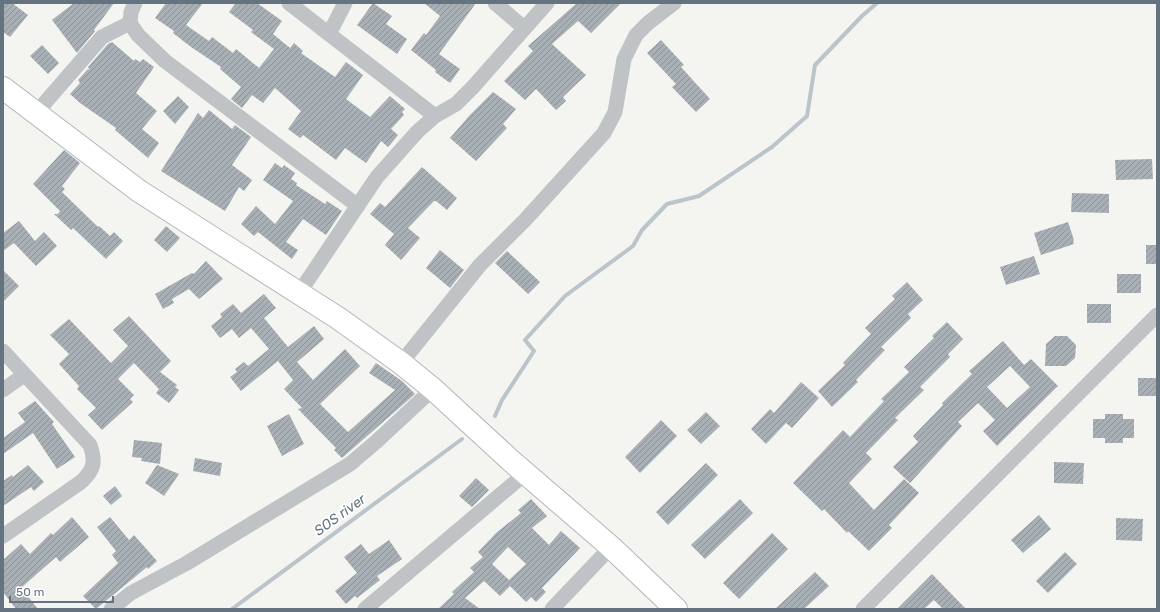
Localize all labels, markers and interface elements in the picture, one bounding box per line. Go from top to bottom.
water label: SOS river [311,490,370,539]
scale bar [10,578,113,604]
text: 50 m [16,585,44,599]

